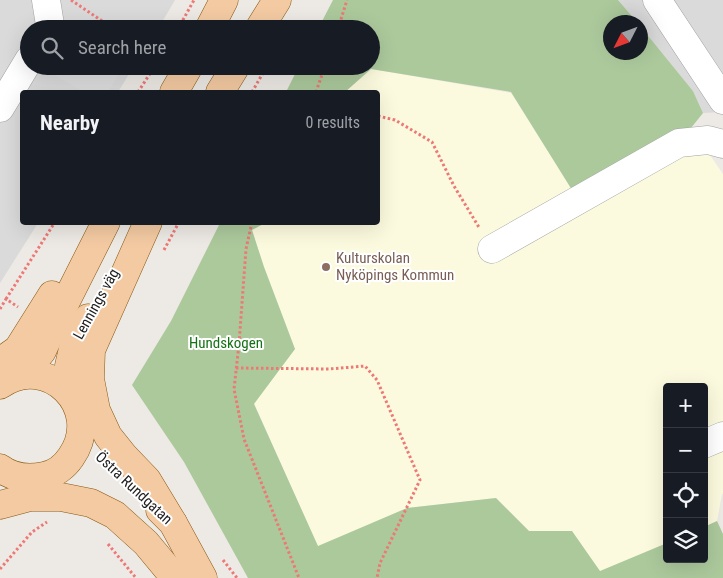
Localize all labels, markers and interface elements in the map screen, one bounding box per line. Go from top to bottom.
north arrow [603,15,648,60]
search box [20,20,380,75]
icon: search [38,34,66,62]
text: Search here [78,36,166,59]
text: Nearby [40,111,99,135]
text: 0 results [305,113,360,132]
place label: Kulturskolan Nyköpings Kommun [336,249,454,284]
marker: Kulturskolan Nyköpings Kommun [320,261,332,273]
street label: Lennings väg [69,266,123,342]
park label: Hundskogen [189,334,263,352]
map controls [663,383,708,563]
button: + [663,383,708,428]
button: − [663,428,708,473]
street label: Östra Rundgatan [92,448,176,528]
button: locate [663,473,708,518]
button: layers [663,518,708,563]

